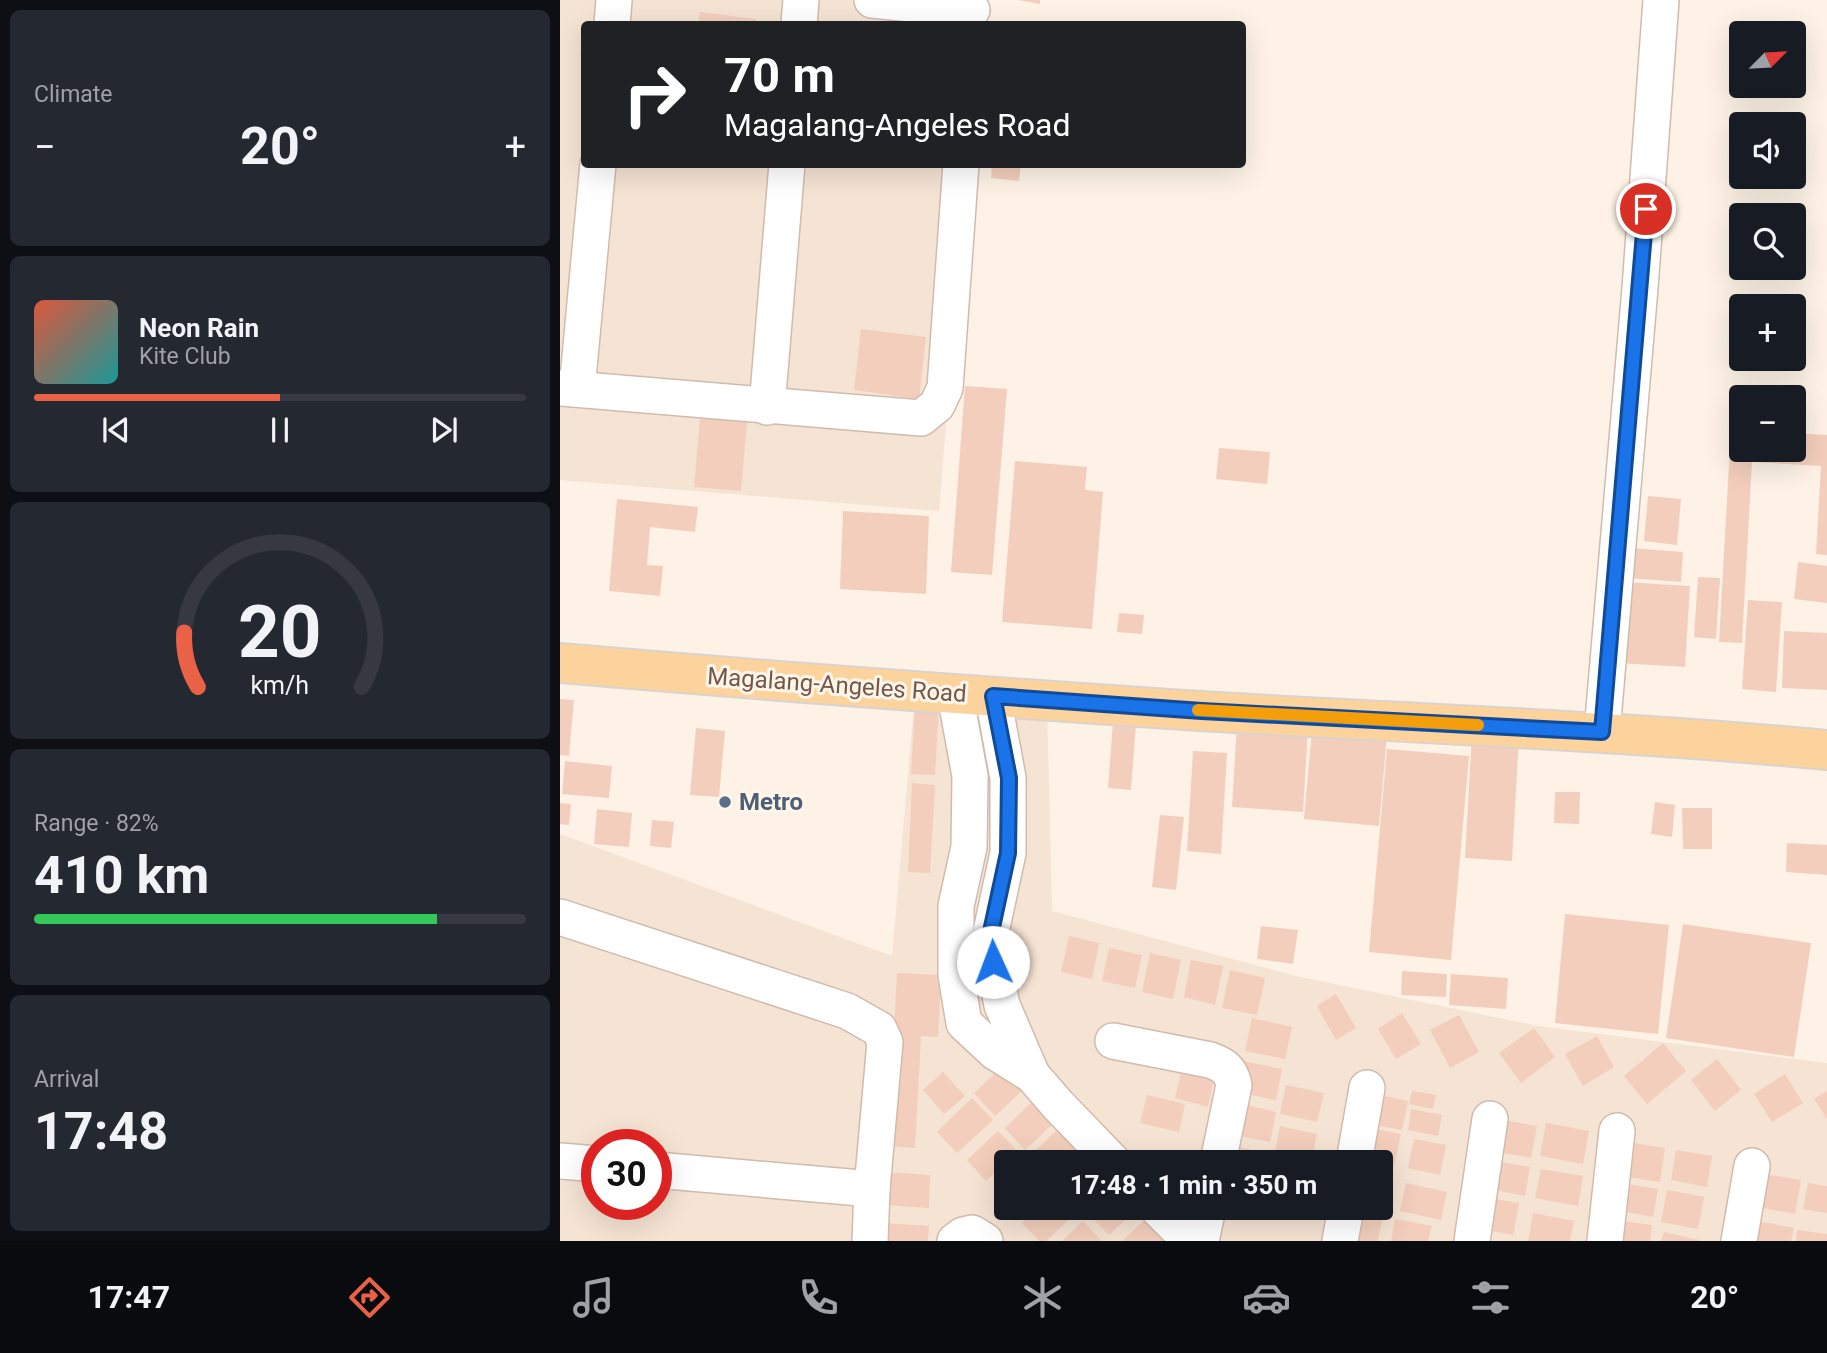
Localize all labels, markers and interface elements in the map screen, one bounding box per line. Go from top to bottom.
north arrow [1729,21,1806,98]
map controls [1729,21,1806,462]
text: 70 m [724,47,835,104]
icon: right [609,49,700,140]
text: Climate [34,81,113,108]
text: Magalang-Angeles Road [724,106,1071,144]
button: sound [1729,112,1806,189]
text: 20° [240,116,320,177]
text: − [34,125,56,169]
text: + [504,125,526,169]
pin [1616,179,1676,239]
icon: arrive [1627,190,1665,228]
button: search [1729,203,1806,280]
button: + [1729,294,1806,371]
text: Neon Rain [139,313,259,343]
text: Kite Club [139,343,231,370]
button: − [1729,385,1806,462]
icon: previous [97,411,135,449]
icon: pause [261,411,299,449]
icon: next [425,411,463,449]
text: 20 [238,589,322,675]
street label: Magalang-Angeles Road [706,662,968,708]
text: km/h [251,670,309,699]
place label: Metro [739,788,803,816]
marker: Metro [717,794,733,810]
text: Range · 82% [34,810,159,837]
text: 410 km [34,845,209,906]
position arrow [956,925,1030,999]
text: Arrival [34,1066,99,1093]
text: 17:48 [34,1101,168,1162]
speed limit sign: 30 [581,1129,672,1220]
text: 17:48 · 1 min · 350 m [1070,1170,1317,1200]
icon: directions [345,1273,394,1322]
icon: music [569,1273,618,1322]
icon: phone [794,1273,843,1322]
icon: climate [1018,1273,1067,1322]
icon: car [1242,1273,1291,1322]
icon: filters [1466,1273,1515,1322]
text: 17:47 [88,1278,170,1316]
text: 20° [1690,1278,1739,1316]

